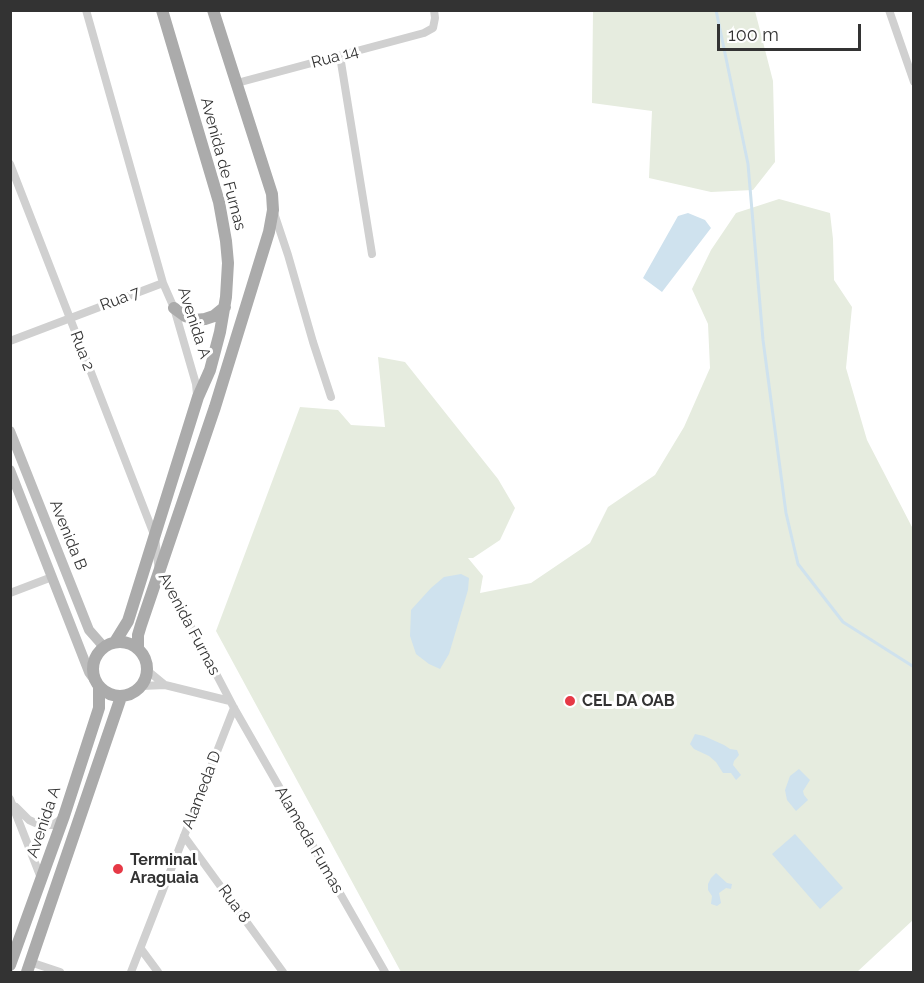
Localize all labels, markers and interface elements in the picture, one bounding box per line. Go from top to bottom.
scale bar [720,12,864,50]
text: 100 m [728,24,779,45]
street label: Rua 14 [309,41,361,73]
street label: Avenida de Furnas [196,95,250,233]
street label: Rua 7 [97,283,143,315]
street label: Avenida A [173,285,215,361]
street label: Rua 2 [66,328,98,374]
street label: Avenida B [45,497,91,573]
street label: Avenida Furnas [154,569,224,679]
place label: CEL DA OAB [582,691,675,711]
marker: CEL DA OAB [563,694,577,708]
street label: Alameda D [178,748,226,832]
street label: Alameda Fumas [271,783,347,897]
street label: Avenida A [23,784,65,860]
place label: Terminal Araguaia [130,850,199,888]
marker: Terminal Araguaia [111,862,125,876]
street label: Rua 8 [214,881,254,927]

